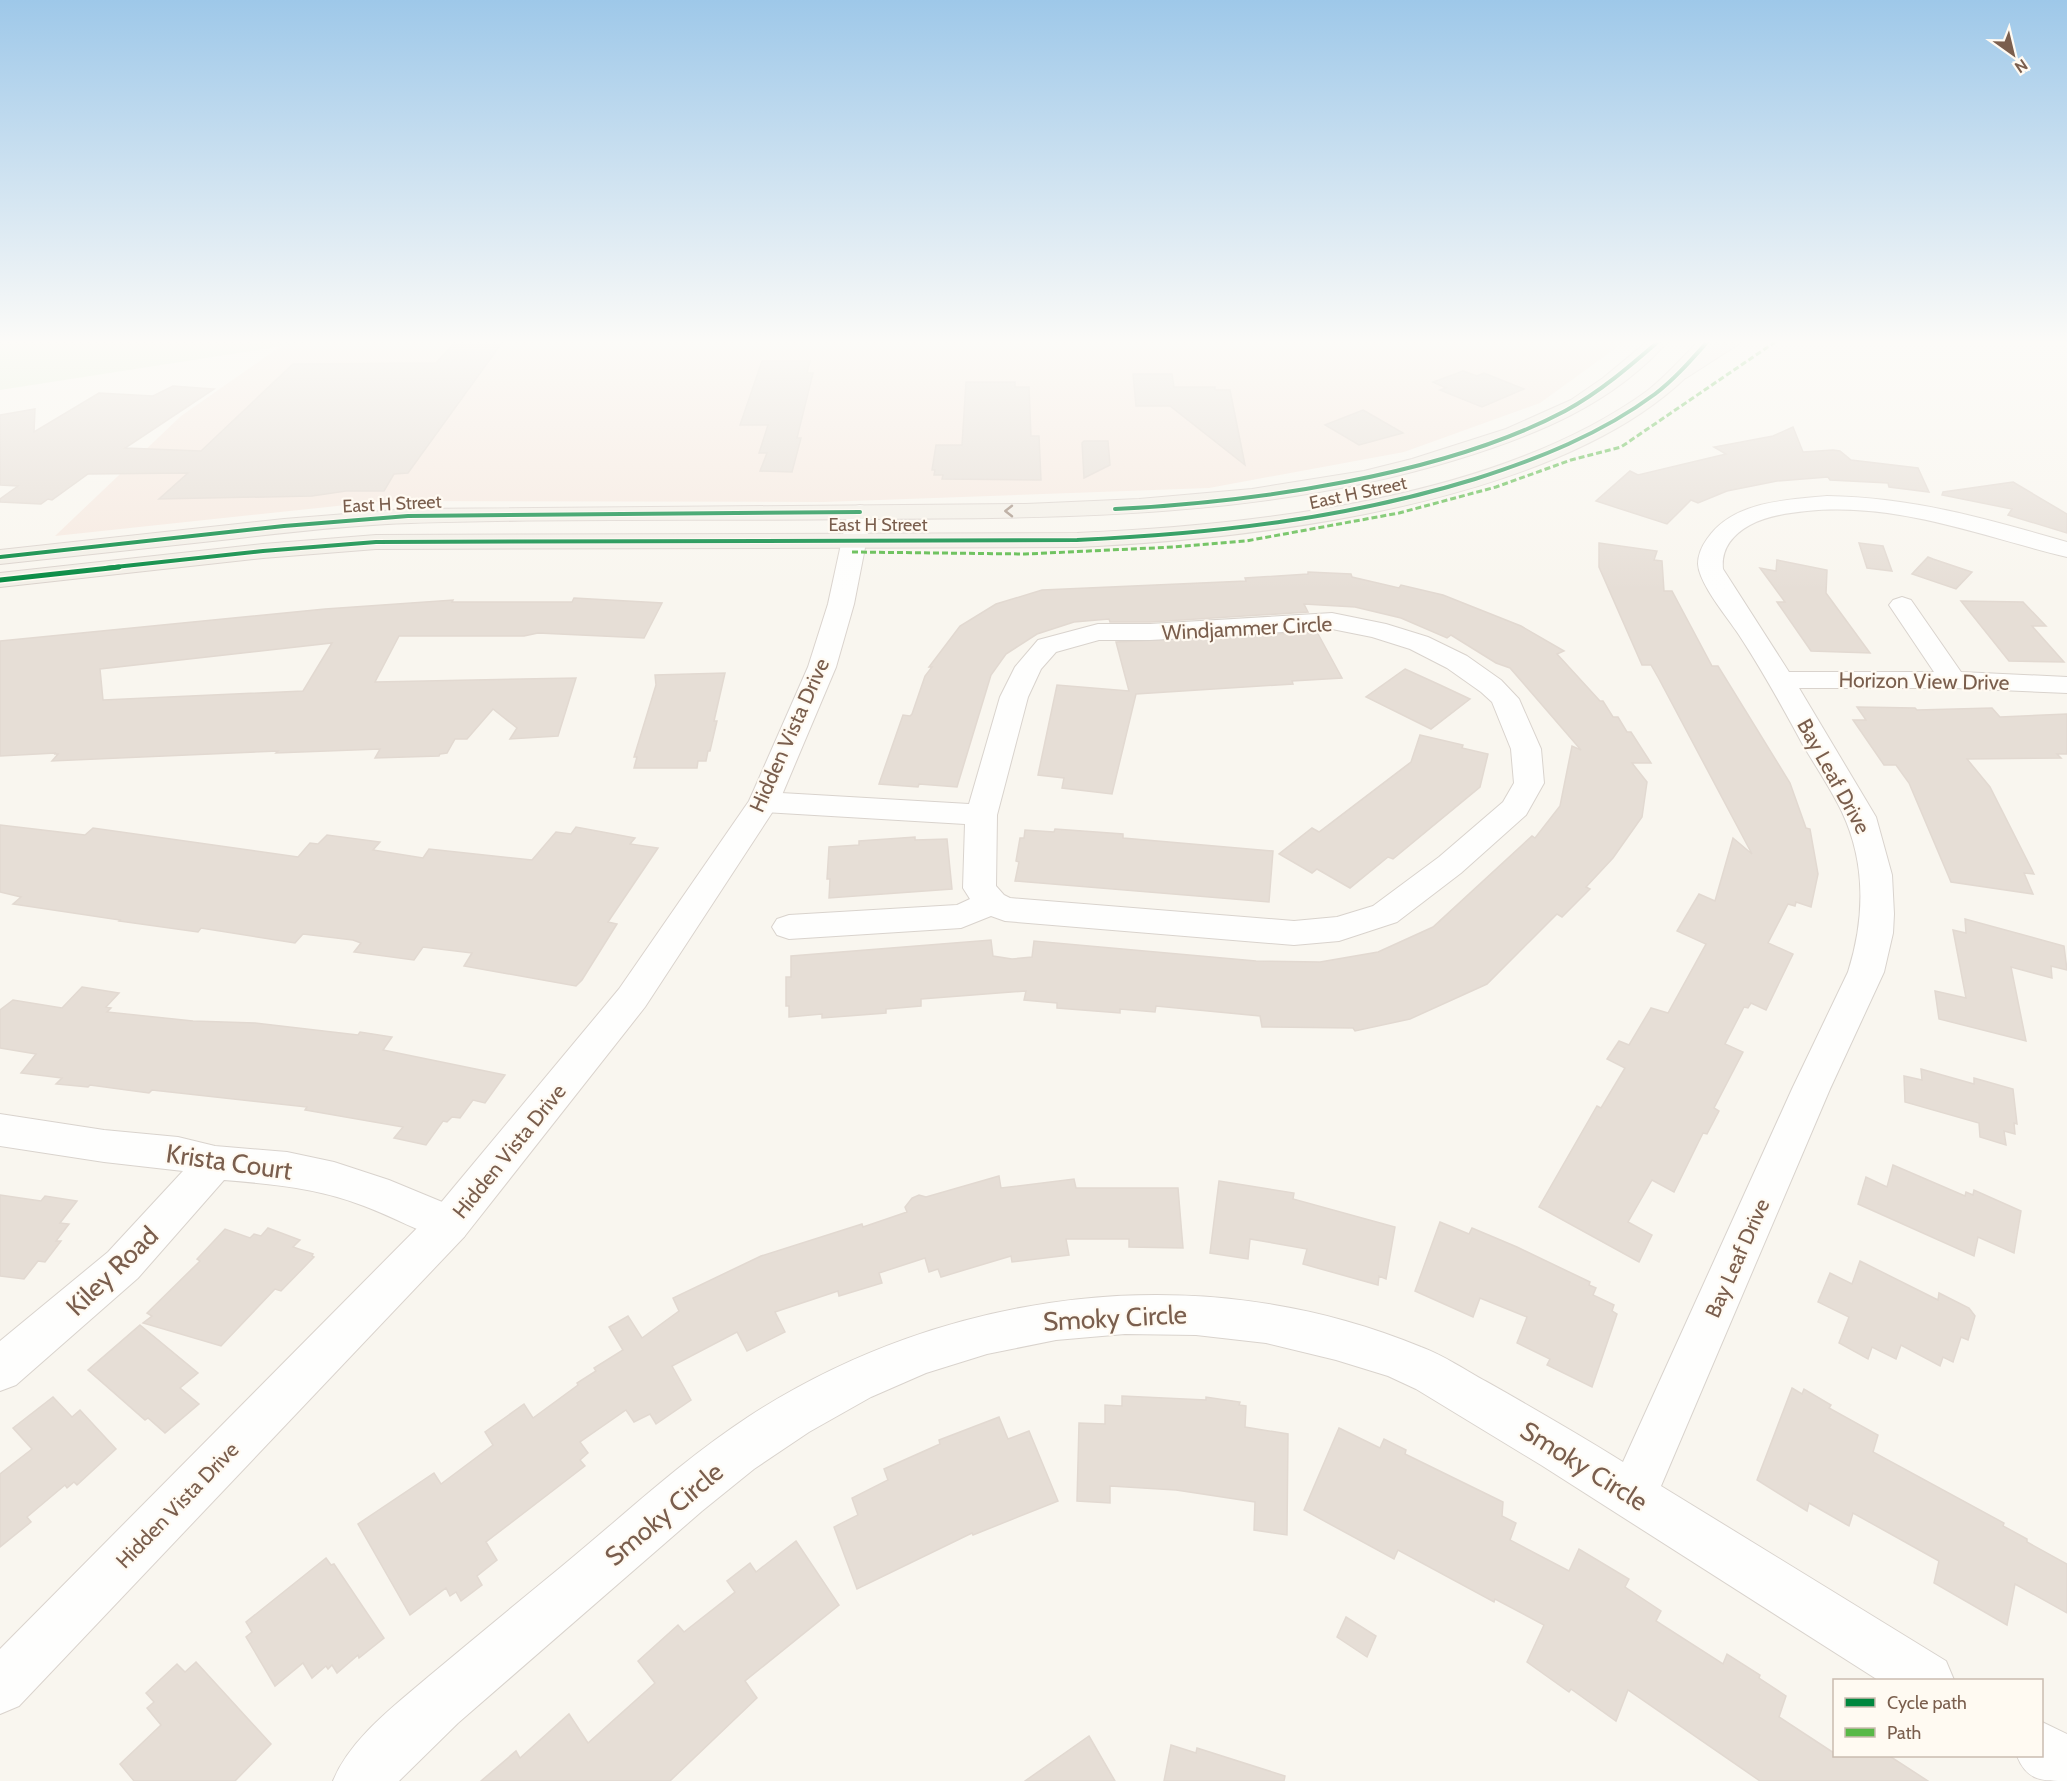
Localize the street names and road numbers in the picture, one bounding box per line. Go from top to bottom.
street label: East H Street [1307,472,1409,514]
street label: East H Street [342,490,442,518]
street label: East H Street [828,514,928,536]
street label: Windjammer Circle [1161,611,1333,646]
street label: Hidden Vista Drive [744,654,834,816]
street label: Horizon View Drive [1838,667,2010,695]
street label: Bay Leaf Drive [1792,714,1876,838]
street label: Hidden Vista Drive [447,1079,571,1223]
street label: Krista Court [164,1137,294,1187]
street label: Bay Leaf Drive [1700,1195,1774,1321]
street label: Kiley Road [59,1219,165,1323]
street label: Smoky Circle [1042,1298,1188,1338]
street label: Smoky Circle [1514,1414,1654,1518]
street label: Hidden Vista Drive [111,1437,244,1573]
street label: Smoky Circle [599,1455,729,1573]

